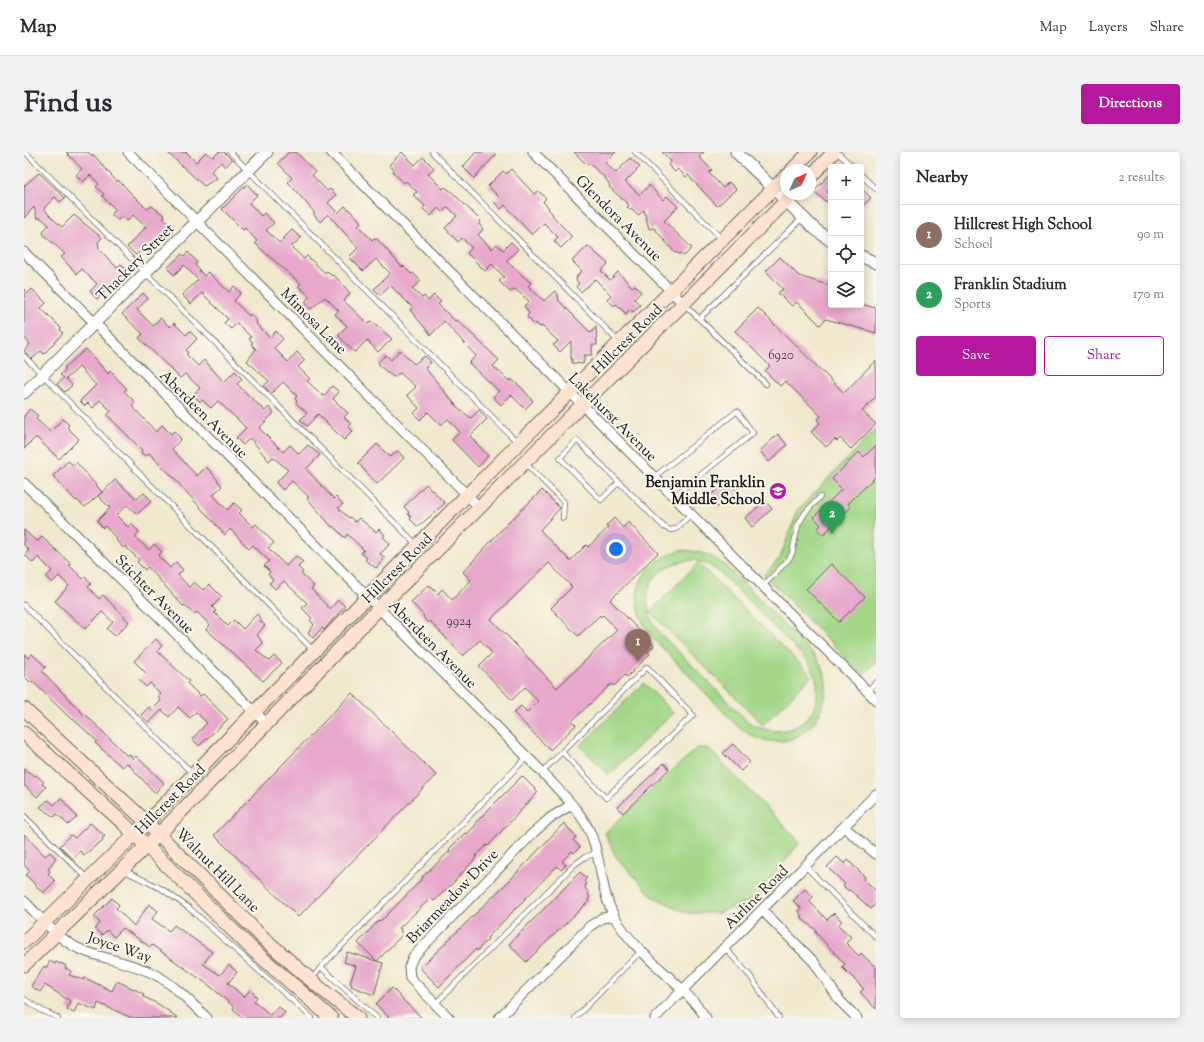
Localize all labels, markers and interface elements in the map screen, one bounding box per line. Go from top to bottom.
text: Map [20,14,57,41]
text: Map [1040,18,1067,38]
text: Layers [1089,18,1127,38]
text: Share [1149,18,1184,38]
text: Find us [24,84,112,124]
button: Directions [1081,84,1180,124]
north arrow [780,164,816,200]
map controls [828,164,864,308]
button: + [828,164,864,200]
text: Nearby [916,166,968,190]
text: 2 results [1119,169,1164,187]
street label: Glendora Avenue [570,171,666,267]
button: − [828,200,864,236]
text: Hillcrest High School [954,215,1092,236]
street label: Thackery Street [92,219,180,307]
text: 1 [927,226,931,244]
text: 90 m [1137,226,1164,244]
button: locate [828,236,864,272]
text: School [954,236,993,254]
button: layers [828,272,864,308]
text: Franklin Stadium [954,275,1067,296]
street label: Mimosa Lane [275,284,351,360]
text: 2 [926,286,932,304]
text: 170 m [1133,286,1164,304]
text: Sports [954,296,991,314]
street label: Hillcrest Road [588,300,668,380]
button: Save [916,336,1036,376]
button: Share [1044,336,1164,376]
house number: 6920 [768,347,794,365]
street label: Aberdeen Avenue [154,366,252,464]
street label: Lakehurst Avenue [563,369,661,467]
place label: Benjamin Franklin Middle School [645,473,766,511]
school or university icon: Benjamin Franklin Middle School [768,481,788,501]
pin: 2 [819,501,845,534]
street label: Hillcrest Road [358,529,438,609]
your location [606,539,626,559]
street label: Stichter Avenue [110,551,198,639]
street label: Aberdeen Avenue [383,596,481,694]
house number: 9924 [446,613,472,631]
pin: 1 [625,629,651,662]
street label: Hillcrest Road [131,760,211,840]
street label: Walnut Hill Lane [170,824,264,918]
street label: Briarmeadow Drive [402,845,504,949]
street label: Airline Road [720,861,794,935]
street label: Joyce Way [84,927,155,969]

